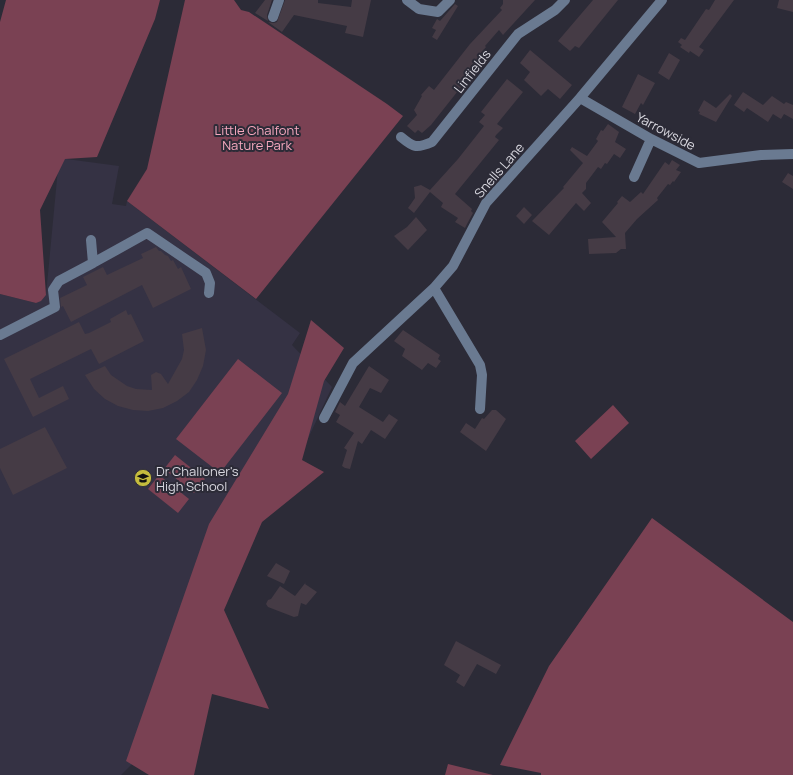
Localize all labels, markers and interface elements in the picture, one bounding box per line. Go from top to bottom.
street label: Linfields [449,45,495,96]
street label: Yarrowside [633,108,699,154]
park label: Little Chalfont Nature Park [215,121,299,154]
street label: Snells Lane [470,138,528,202]
place label: Dr Challoner's High School [156,462,239,495]
school or university icon: Dr Challoner's High School [133,468,153,488]

